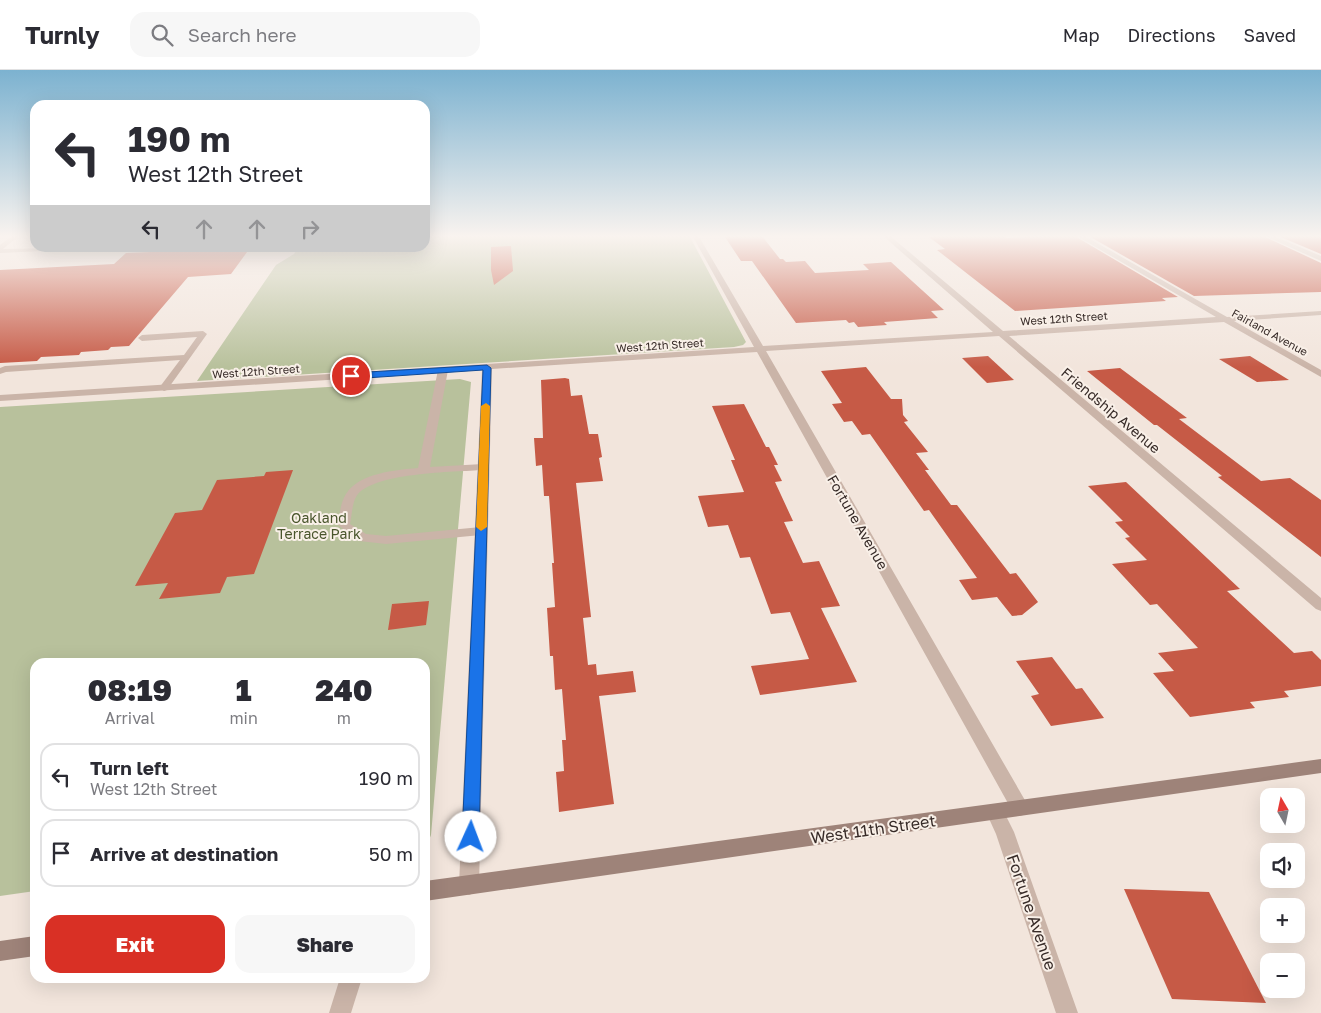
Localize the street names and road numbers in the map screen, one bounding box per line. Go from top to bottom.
street label: Fairland Avenue [1230,306,1310,358]
street label: West 12th Street [1020,308,1108,328]
street label: West 12th Street [616,335,704,355]
street label: West 12th Street [212,361,300,381]
street label: Friendship Avenue [1058,364,1164,456]
street label: Fortune Avenue [824,472,892,572]
street label: West 11th Street [809,810,937,848]
street label: Fortune Avenue [1003,851,1061,973]

